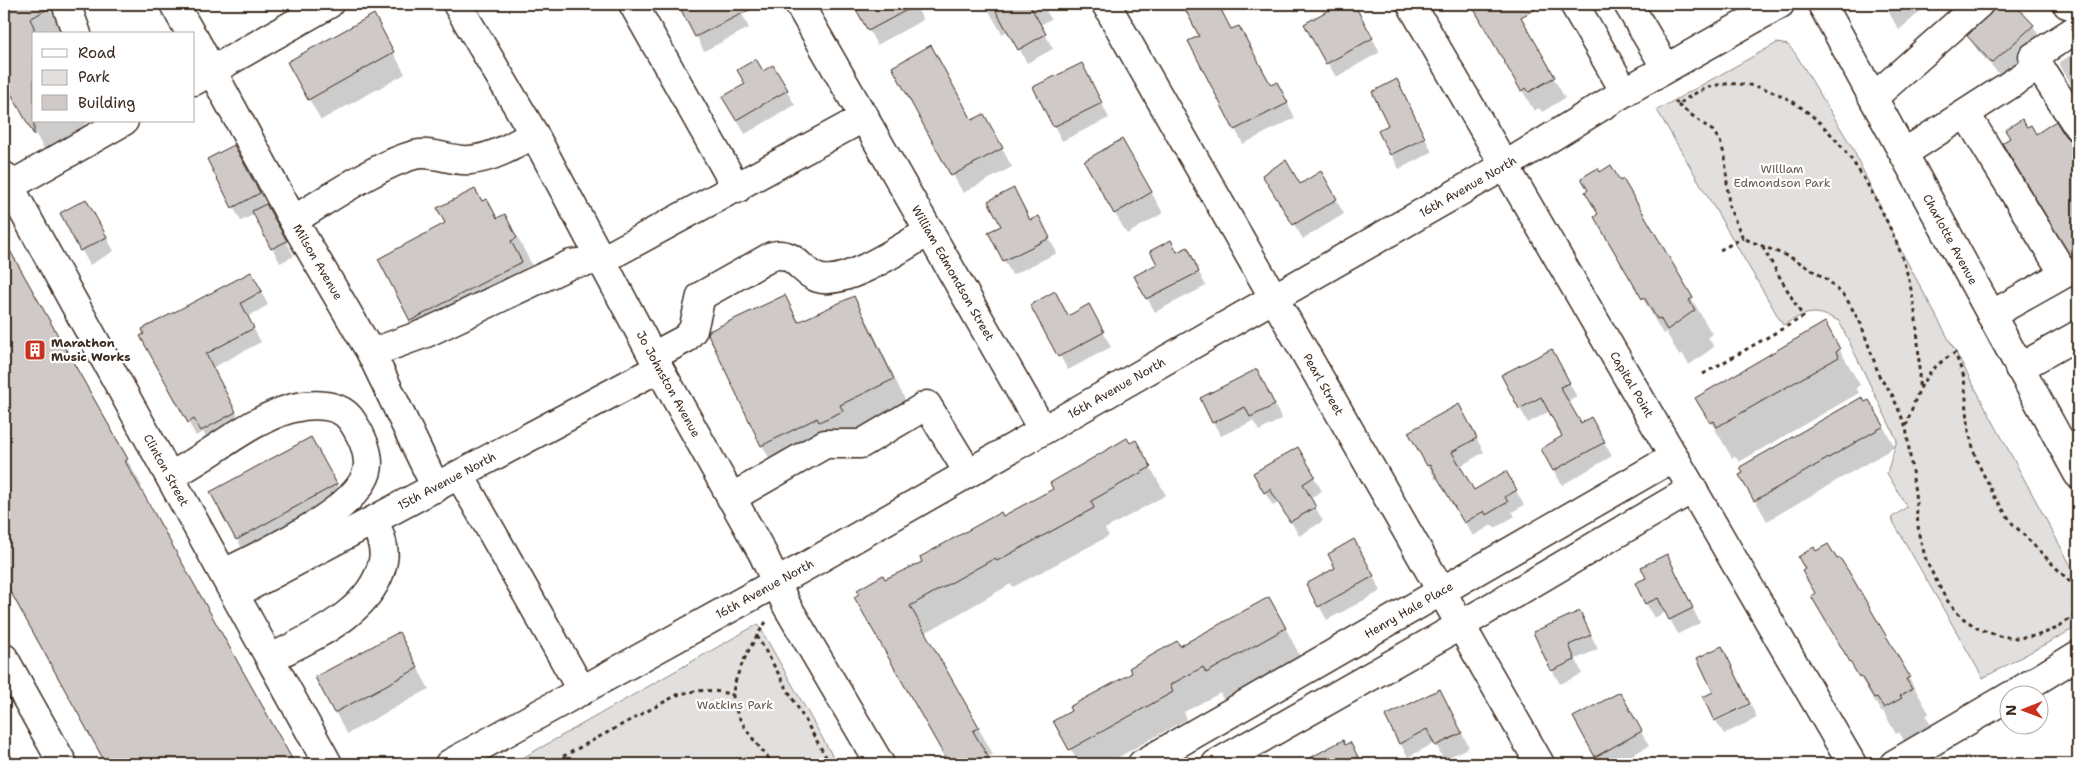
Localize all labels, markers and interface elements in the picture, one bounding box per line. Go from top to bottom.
legend [32,32,195,122]
text: Road [78,43,116,63]
text: Park [78,67,110,87]
text: Building [78,93,135,113]
street label: 16th Avenue North [1416,152,1520,221]
park label: William Edmondson Park [1733,161,1831,191]
street label: Charlotte Avenue [1919,191,1981,288]
street label: William Edmondson Street [908,202,998,344]
street label: Milson Avenue [289,221,346,303]
street label: Jo Johnston Avenue [633,328,704,440]
place label: Marathon Music Works [51,335,131,365]
building icon: Marathon Music Works [23,338,47,362]
street label: Capital Point [1606,348,1657,421]
street label: Pearl Street [1299,350,1347,418]
street label: 16th Avenue North [1065,354,1168,423]
street label: Clinton Street [140,431,193,509]
street label: 15th Avenue North [395,448,499,514]
street label: 16th Avenue North [713,555,817,623]
street label: Henry Hale Place [1361,578,1456,642]
north arrow [2000,686,2050,736]
park label: Watkins Park [697,697,773,713]
text: N [2002,705,2020,716]

